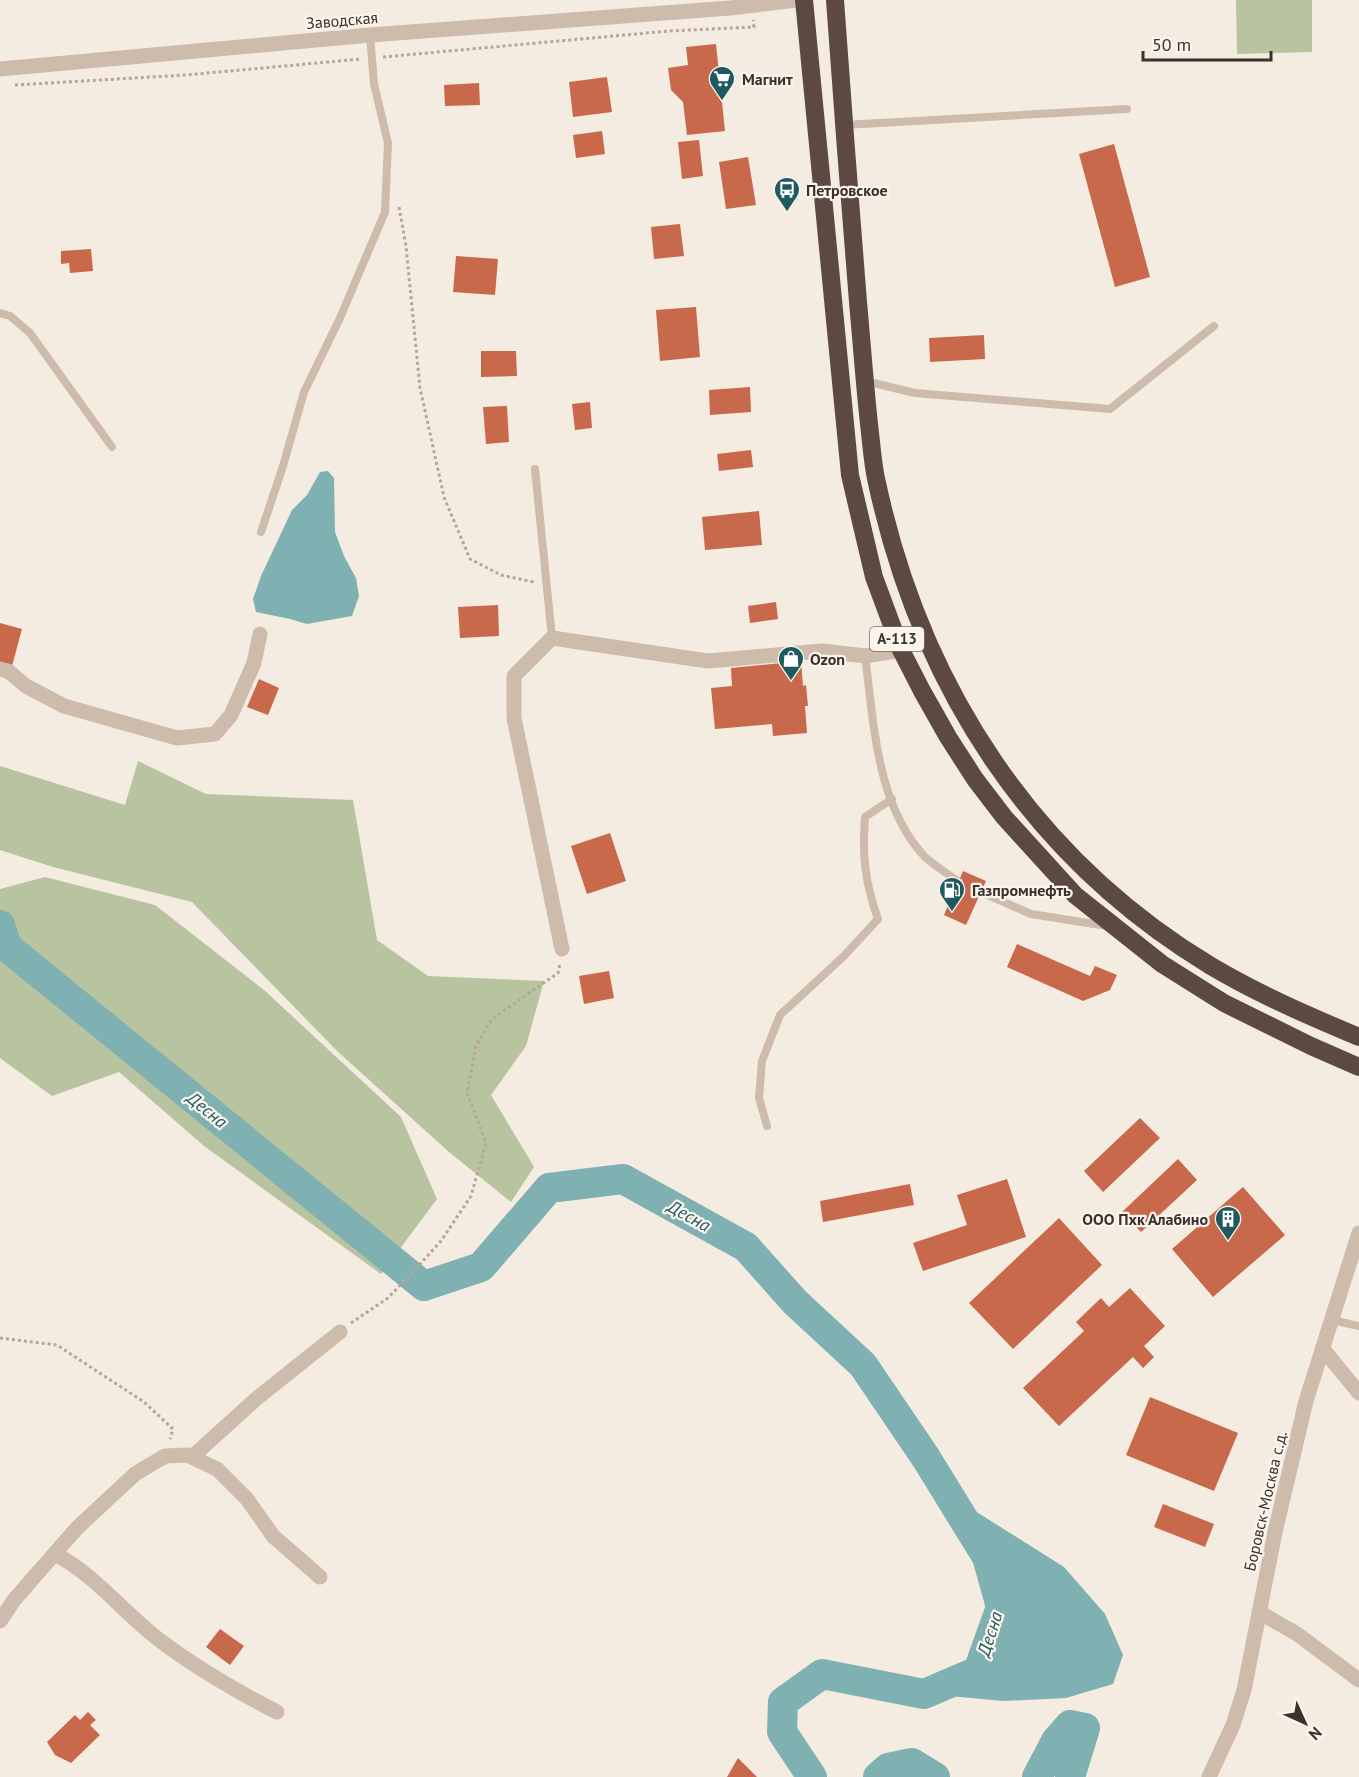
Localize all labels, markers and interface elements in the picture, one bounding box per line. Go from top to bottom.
street label: Заводская [305,7,379,33]
scale bar [1143,24,1270,62]
text: 50 m [1152,33,1191,56]
supermarket icon: Магнит [707,64,737,102]
place label: Магнит [742,69,793,89]
bus stop icon: Петровское [772,175,802,213]
place label: Петровское [806,180,888,200]
road number: А-113 [870,627,924,651]
shop icon: Ozon [776,644,806,682]
place label: Ozon [810,649,845,669]
fuel station icon: Газпромнефть [937,875,967,913]
place label: Газпромнефть [972,880,1071,900]
water label: Десна [181,1085,232,1133]
water label: Десна [662,1194,715,1237]
building icon: ООО Пхк Алабино [1213,1204,1243,1242]
place label: ООО Пхк Алабино [1082,1209,1208,1229]
street label: Боровск-Москва с.д. [1239,1429,1291,1573]
water label: Десна [971,1608,1008,1661]
north arrow [1275,1693,1335,1753]
text: N [1305,1723,1326,1744]

